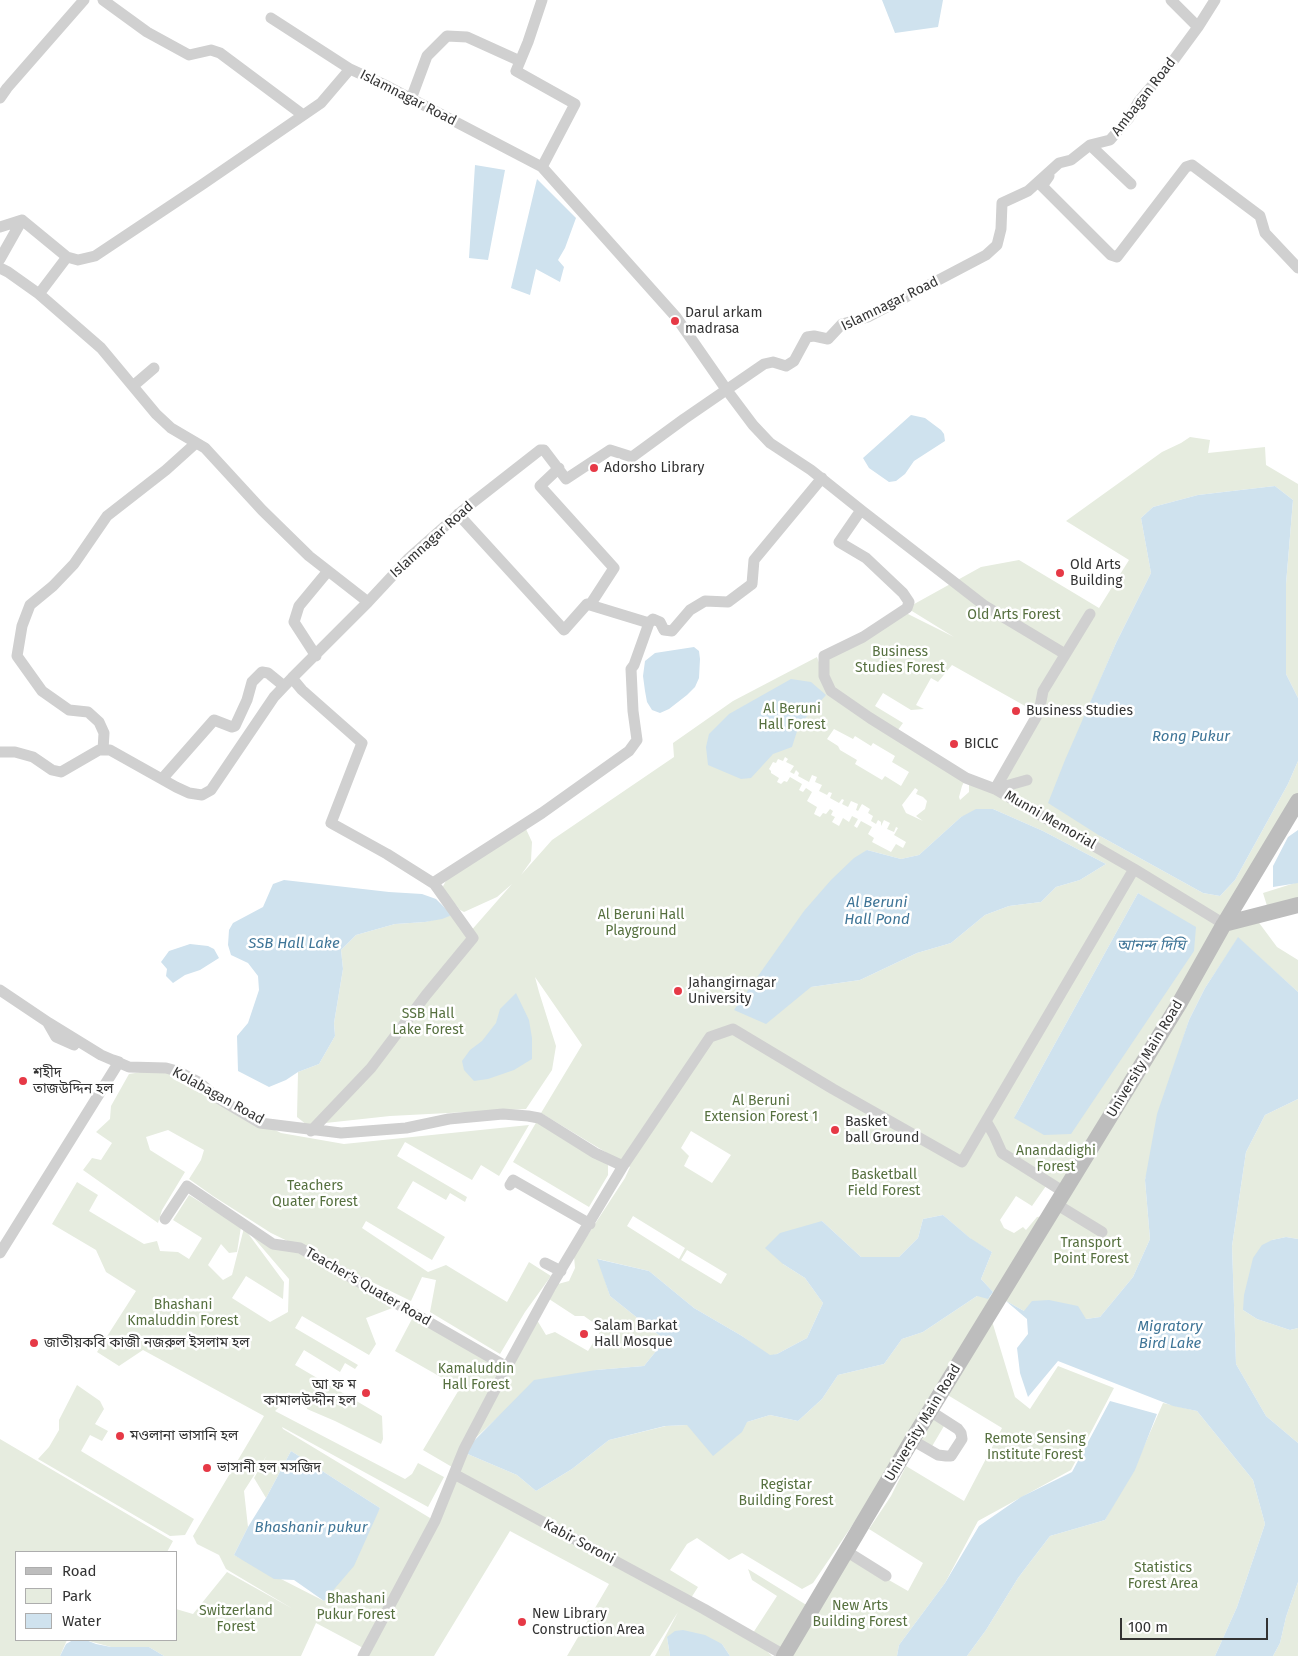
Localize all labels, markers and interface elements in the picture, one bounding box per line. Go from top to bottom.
street label: Ambagan Road [1108,55,1180,139]
street label: Islamnagar Road [357,66,459,130]
street label: Islamnagar Road [839,273,941,335]
place label: Darul arkam madrasa [685,305,762,338]
marker: Darul arkam madrasa [669,315,681,327]
place label: Adorsho Library [604,460,704,476]
marker: Adorsho Library [588,462,600,474]
street label: Islamnagar Road [387,498,477,582]
place label: Old Arts Building [1070,557,1122,590]
marker: Old Arts Building [1054,567,1066,579]
park label: Old Arts Forest [967,607,1061,623]
park label: Business Studies Forest [855,644,945,676]
park label: Al Beruni Hall Forest [758,701,826,734]
place label: Business Studies [1026,703,1133,719]
marker: Business Studies [1010,705,1022,717]
water label: Rong Pukur [1152,728,1230,746]
place label: BICLC [964,736,999,752]
marker: BICLC [948,738,960,750]
street label: Munni Memorial [1001,787,1099,853]
water label: Al Beruni Hall Pond [844,894,910,929]
park label: Al Beruni Hall Playground [598,907,684,940]
water label: SSB Hall Lake [248,935,340,953]
water label: আনন্দ দিঘি [1117,937,1185,955]
place label: Jahangirnagar University [688,975,776,1008]
marker: Jahangirnagar University [672,985,684,997]
street label: University Main Road [1103,997,1187,1121]
park label: SSB Hall Lake Forest [392,1006,464,1038]
street label: Kolabagan Road [169,1064,267,1128]
place label: শহীদ তাজউদ্দিন হল [33,1065,114,1098]
marker: শহীদ তাজউদ্দিন হল [17,1075,29,1087]
park label: Al Beruni Extension Forest 1 [704,1093,818,1126]
place label: Basket ball Ground [845,1114,919,1146]
marker: Basket ball Ground [829,1124,841,1136]
park label: Anandadighi Forest [1016,1143,1096,1176]
park label: Basketball Field Forest [848,1167,920,1200]
park label: Teachers Quater Forest [272,1178,358,1210]
park label: Transport Point Forest [1053,1235,1129,1268]
street label: Teacher's Quater Road [302,1244,434,1330]
park label: Bhashani Kmaluddin Forest [127,1297,239,1330]
place label: Salam Barkat Hall Mosque [594,1318,678,1350]
water label: Migratory Bird Lake [1138,1318,1202,1353]
marker: Salam Barkat Hall Mosque [578,1328,590,1340]
place label: জাতীয়কবি কাজী নজরুল ইসলাম হল [44,1335,249,1351]
marker: জাতীয়কবি কাজী নজরুল ইসলাম হল [28,1337,40,1349]
park label: Kamaluddin Hall Forest [438,1361,514,1394]
street label: University Main Road [881,1361,965,1485]
place label: আ ফ ম কামালউদ্দীন হল [264,1377,356,1410]
marker: আ ফ ম কামালউদ্দীন হল [360,1387,372,1399]
place label: মওলানা ভাসানি হল [130,1428,238,1444]
marker: মওলানা ভাসানি হল [114,1430,126,1442]
park label: Remote Sensing Institute Forest [984,1431,1086,1464]
place label: ভাসানী হল মসজিদ [217,1460,321,1476]
marker: ভাসানী হল মসজিদ [201,1462,213,1474]
park label: Registar Building Forest [739,1477,833,1510]
street label: Kabir Soroni [541,1516,617,1568]
water label: Bhashanir pukur [255,1519,367,1537]
legend [15,1551,178,1641]
park label: Statistics Forest Area [1128,1560,1198,1592]
text: Road [62,1562,97,1580]
text: Park [62,1587,92,1605]
park label: Bhashani Pukur Forest [316,1591,396,1624]
park label: New Arts Building Forest [813,1598,907,1630]
park label: Switzerland Forest [199,1603,273,1635]
place label: New Library Construction Area [532,1606,645,1638]
scale bar [1123,1608,1270,1640]
text: Water [62,1612,101,1630]
marker: New Library Construction Area [516,1616,528,1628]
text: 100 m [1128,1618,1168,1636]

